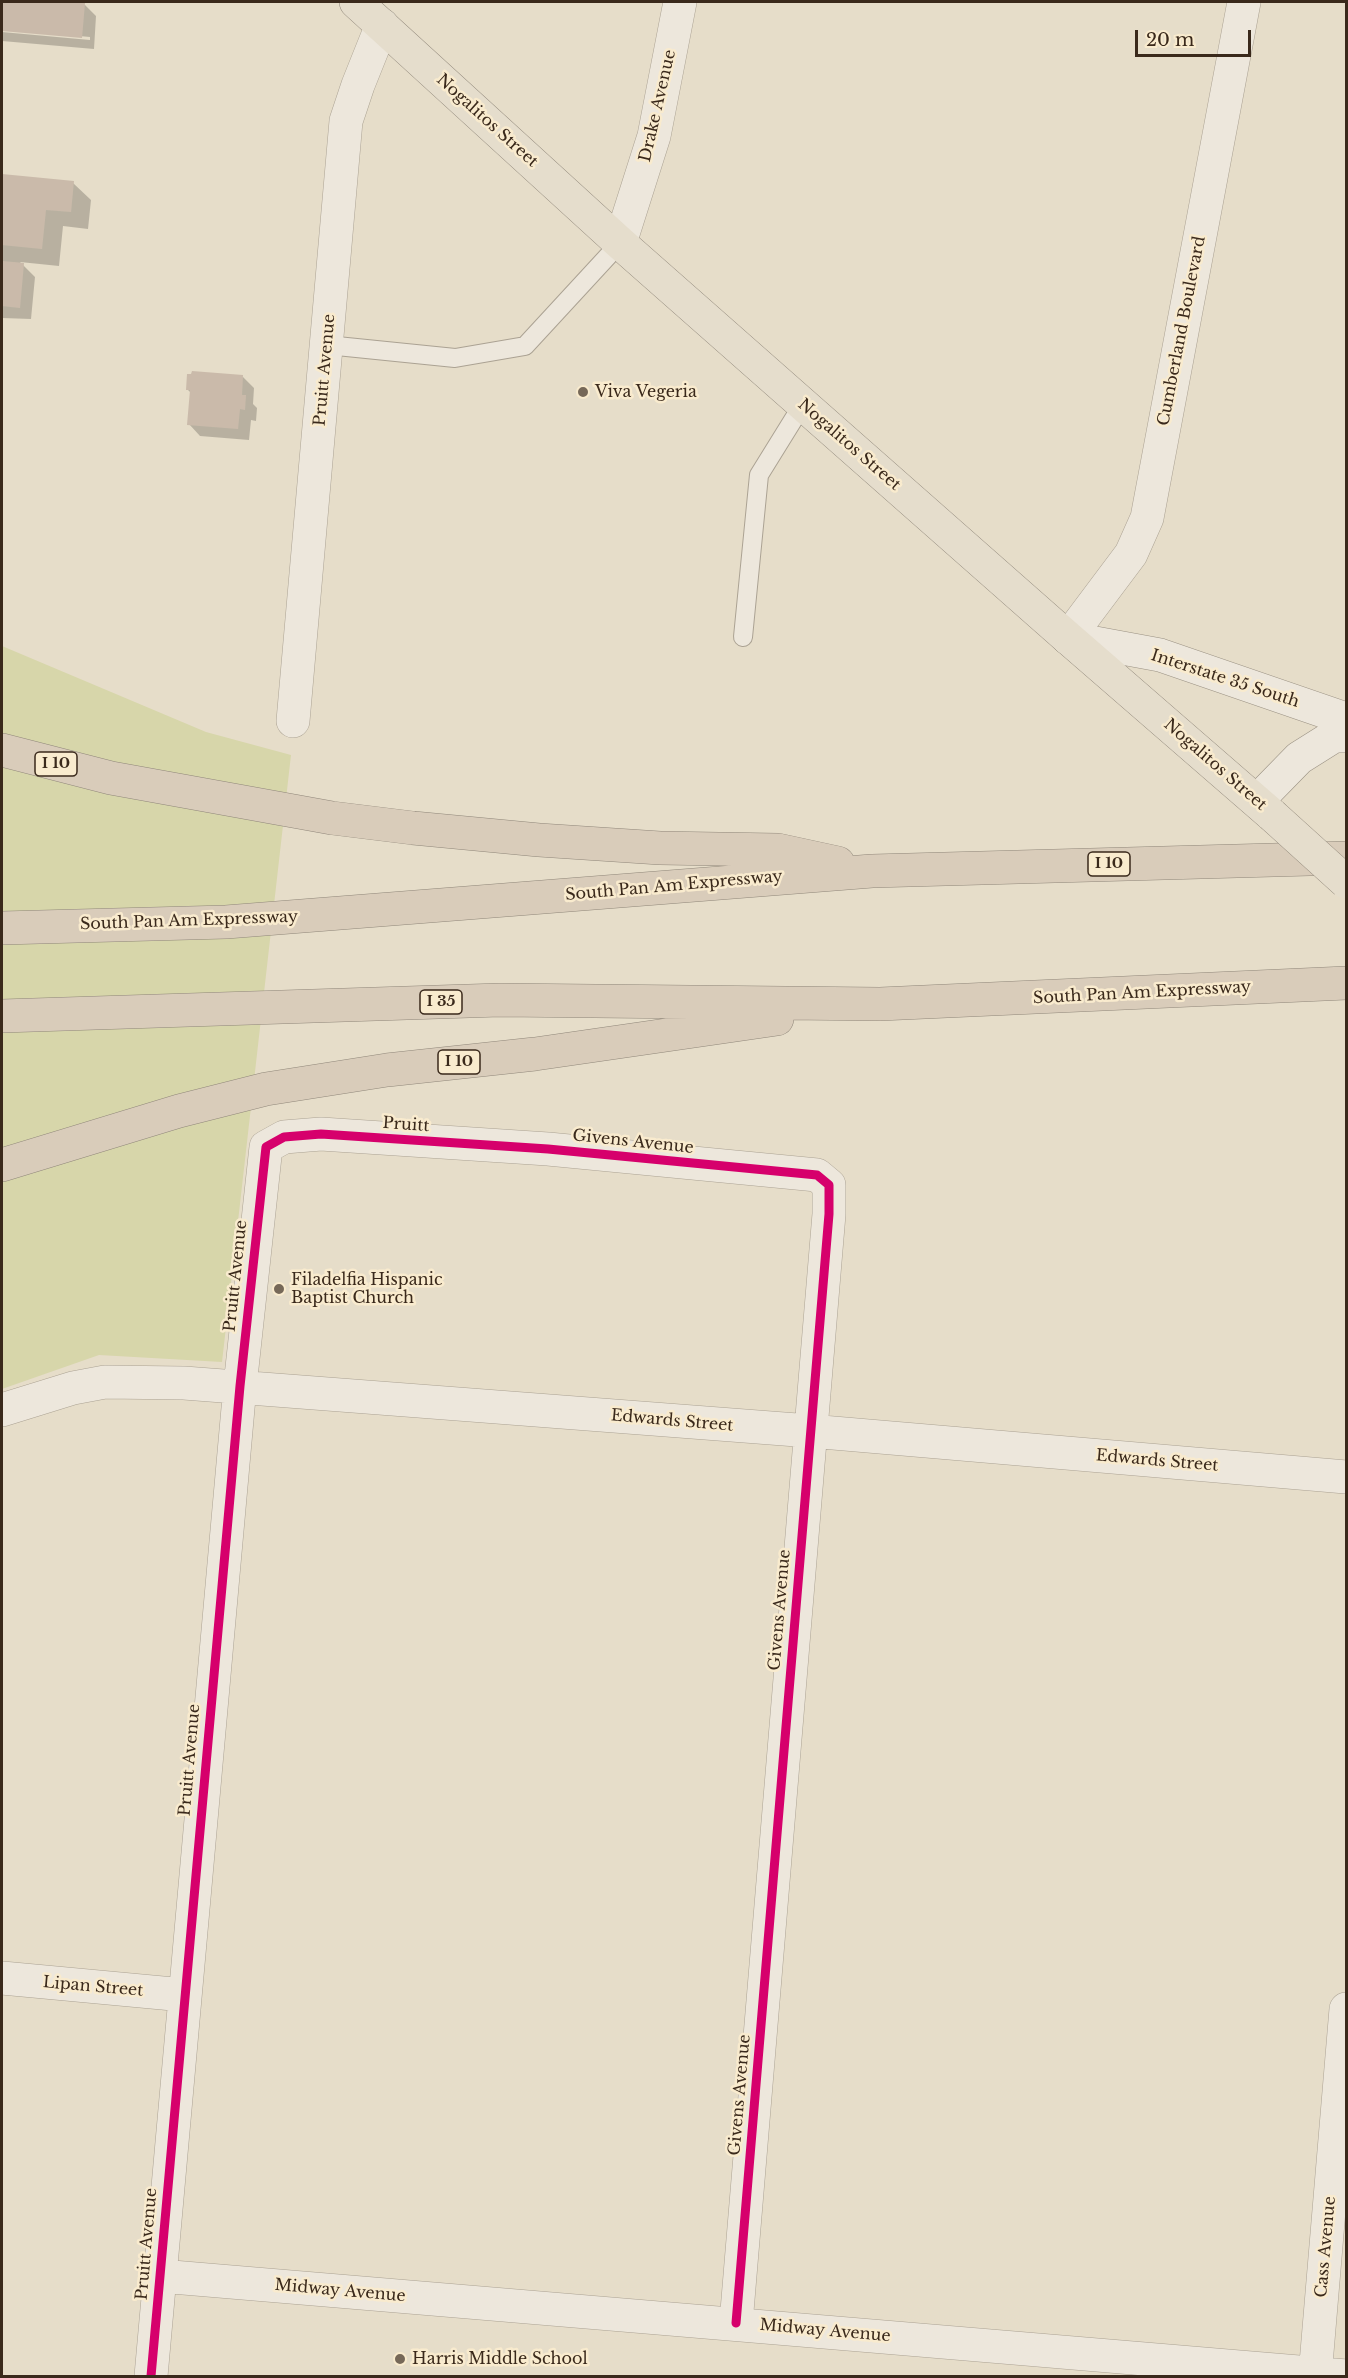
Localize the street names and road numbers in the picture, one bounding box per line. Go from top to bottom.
street label: Drake Avenue [636,48,680,164]
street label: Nogalitos Street [432,70,542,172]
street label: Cumberland Boulevard [1154,235,1210,427]
street label: Pruitt Avenue [311,313,339,427]
street label: Nogalitos Street [794,395,904,495]
street label: Interstate 35 South [1149,646,1301,712]
street label: Nogalitos Street [1160,715,1270,815]
road number: I 10 [35,752,77,776]
road number: I 10 [1088,852,1130,876]
street label: South Pan Am Expressway [565,867,783,905]
street label: South Pan Am Expressway [80,908,298,934]
street label: South Pan Am Expressway [1033,978,1251,1008]
road number: I 35 [420,990,462,1014]
road number: I 10 [438,1050,480,1074]
street label: Pruitt [382,1114,430,1136]
street label: Givens Avenue [571,1126,695,1158]
street label: Pruitt Avenue [221,1219,251,1333]
street label: Edwards Street [610,1406,734,1436]
street label: Edwards Street [1095,1446,1219,1476]
street label: Givens Avenue [765,1549,795,1671]
street label: Pruitt Avenue [176,1703,204,1817]
street label: Lipan Street [42,1973,144,2001]
street label: Givens Avenue [725,2034,755,2156]
street label: Pruitt Avenue [133,2187,161,2301]
street label: Cass Avenue [1312,2195,1340,2299]
street label: Midway Avenue [274,2276,406,2306]
street label: Midway Avenue [759,2316,891,2346]

